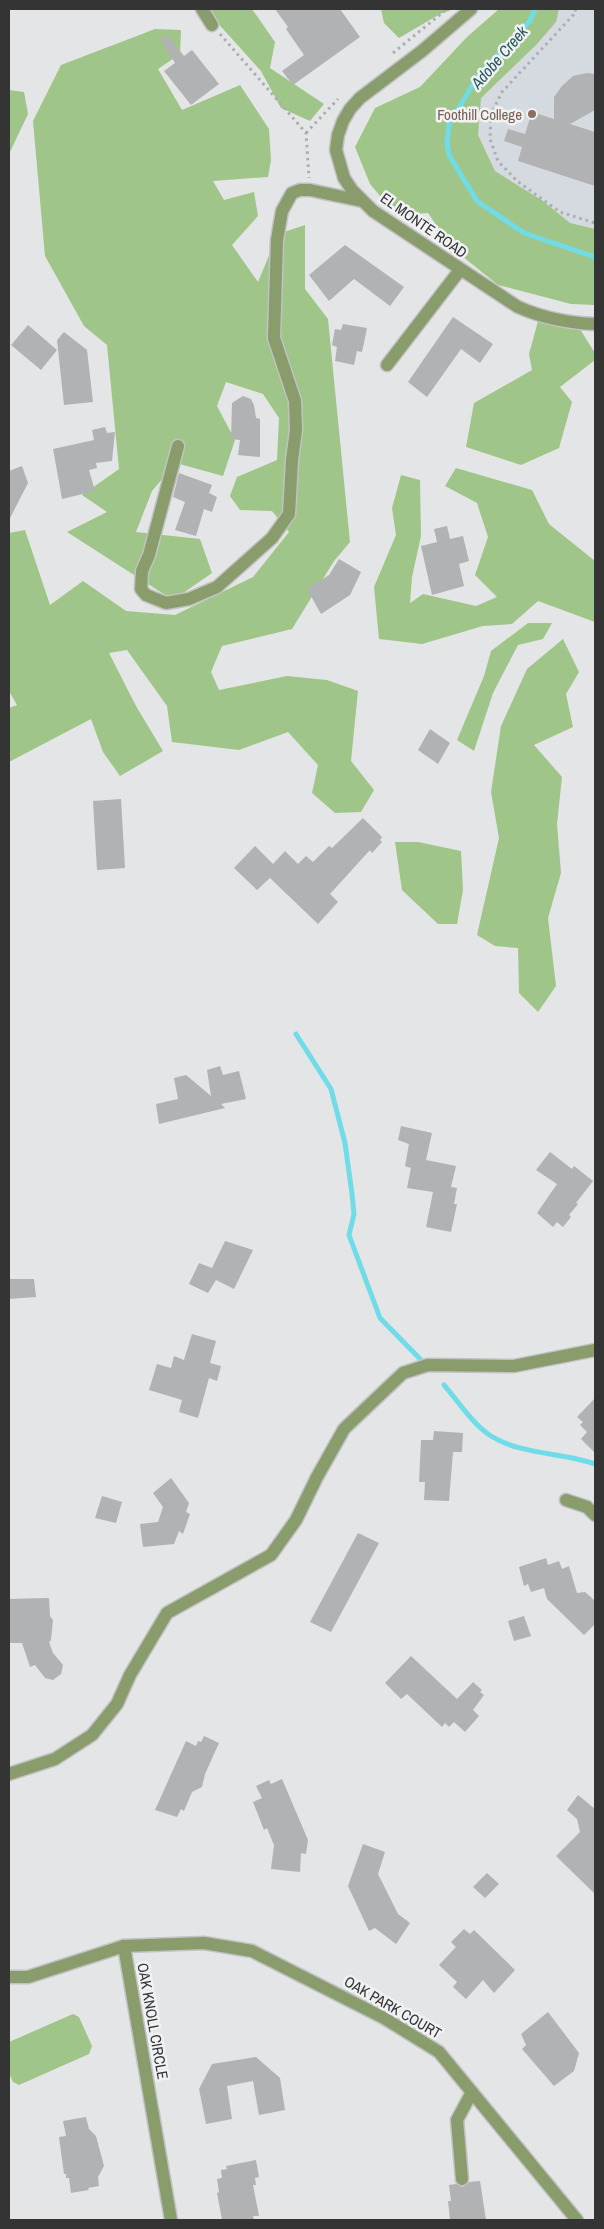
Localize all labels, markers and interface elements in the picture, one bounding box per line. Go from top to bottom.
water label: Adobe Creek [465,21,533,94]
place label: Foothill College [437,104,522,125]
marker: Foothill College [526,108,538,120]
street label: EL MONTE ROAD [376,187,472,263]
street label: OAK KNOLL CIRCLE [132,1961,174,2081]
street label: OAK PARK COURT [341,1971,446,2044]

